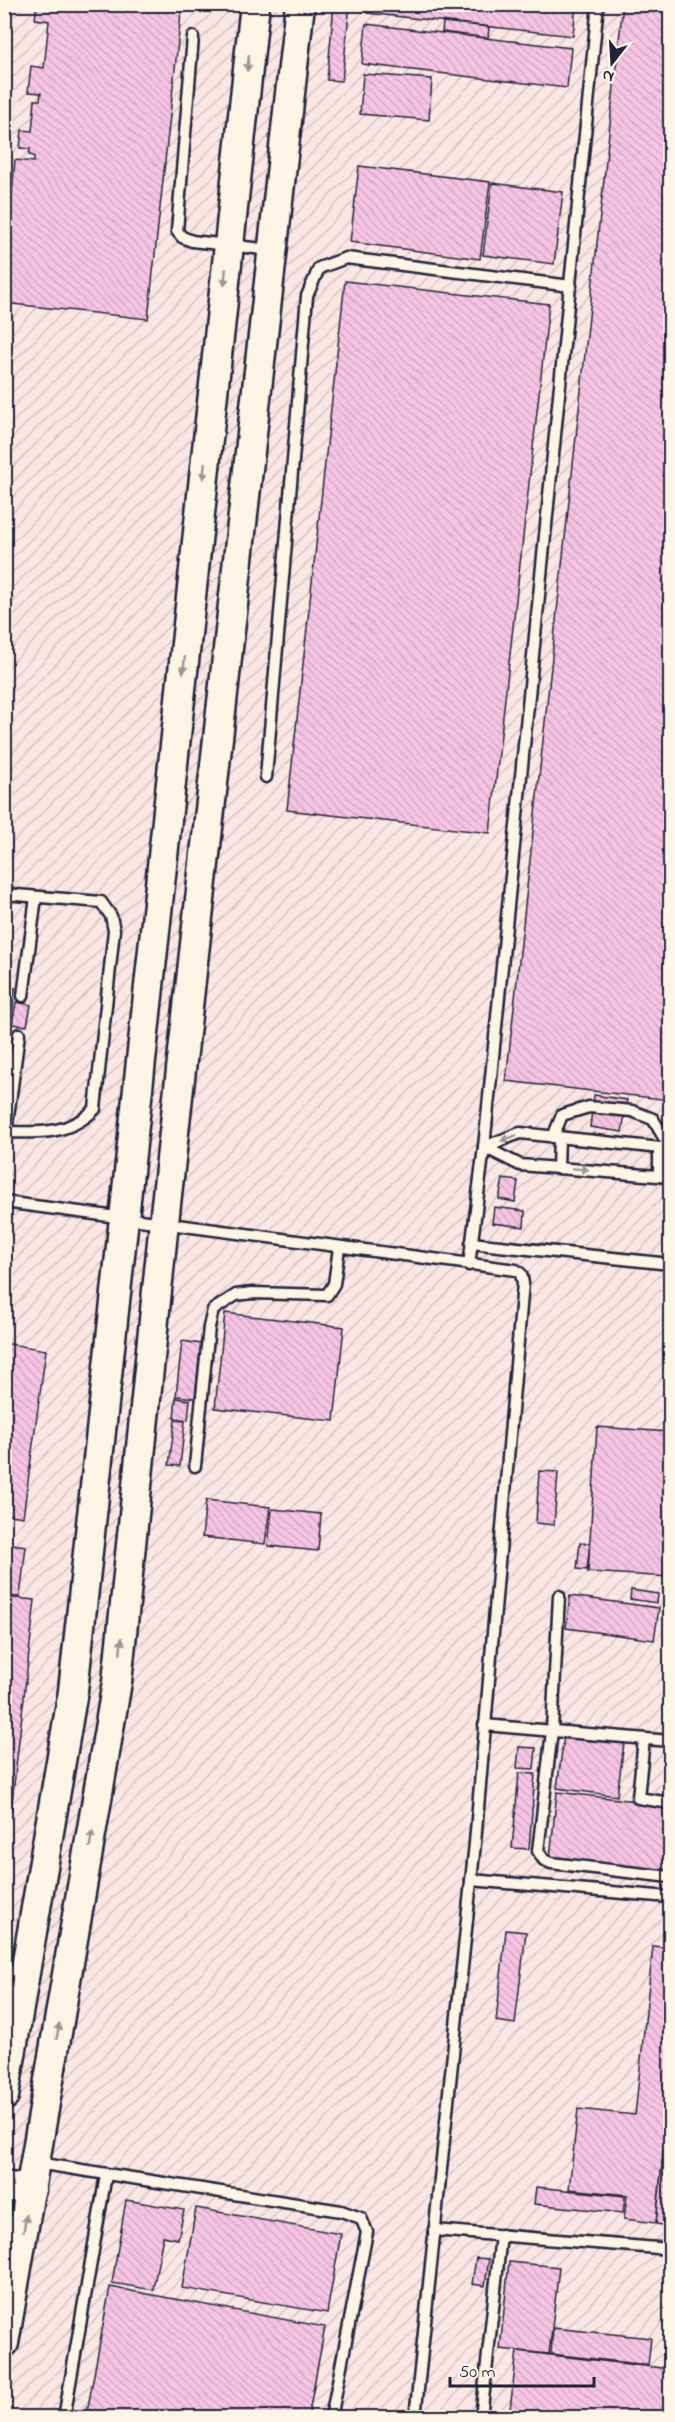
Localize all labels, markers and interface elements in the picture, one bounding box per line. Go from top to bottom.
north arrow [582,33,642,93]
one-way arrow [244,53,253,72]
text: N [599,62,617,88]
one-way arrow [220,268,230,287]
one-way arrow [200,462,209,481]
one-way arrow [179,656,189,675]
one-way arrow [499,1133,517,1143]
one-way arrow [570,1164,589,1174]
one-way arrow [116,1637,126,1656]
one-way arrow [87,1829,96,1848]
one-way arrow [54,2021,63,2040]
one-way arrow [21,2214,30,2233]
scale bar [450,2350,594,2388]
text: 50 m [459,2360,496,2386]

